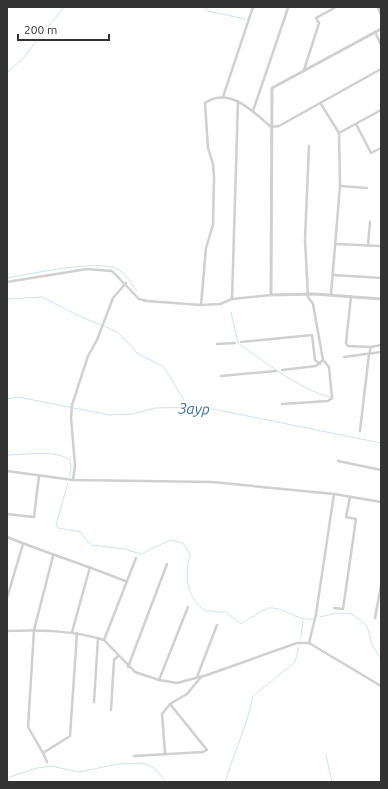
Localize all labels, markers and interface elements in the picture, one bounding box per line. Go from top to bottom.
scale bar [18,16,109,42]
text: 200 m [24,23,57,36]
water label: Заур [177,399,210,418]

